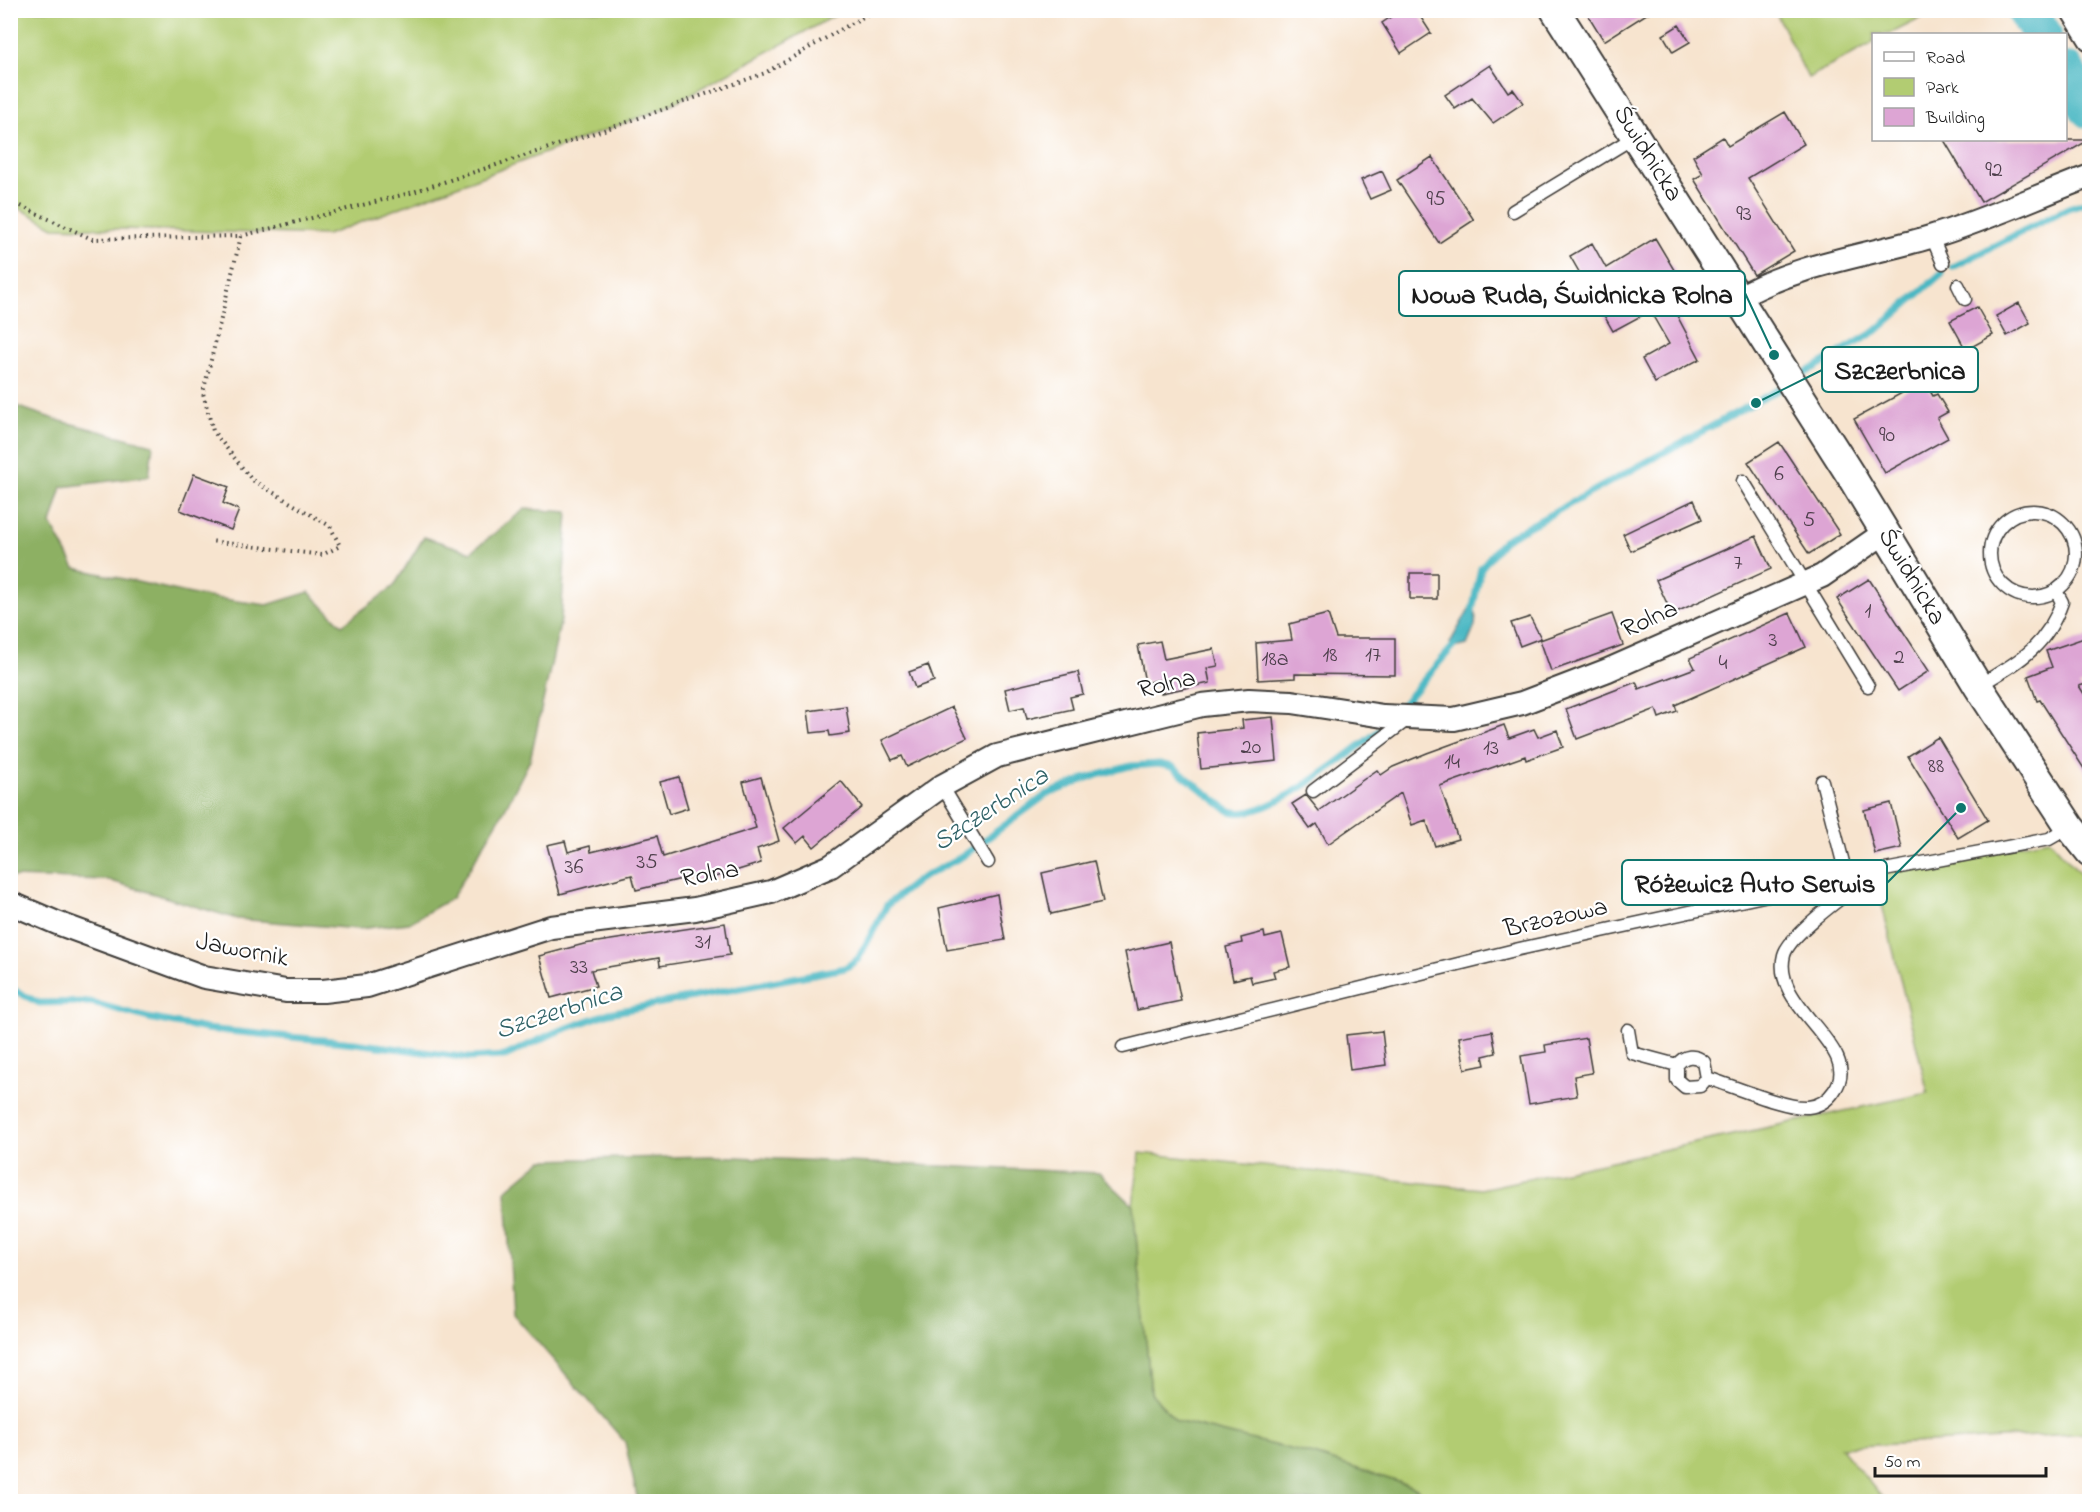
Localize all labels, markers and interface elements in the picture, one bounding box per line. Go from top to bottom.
legend [1872,33,2067,141]
text: Road [1926,46,1965,72]
text: Park [1926,76,1959,102]
street label: Świdnicka [1602,98,1692,210]
text: Building [1925,106,1985,133]
house number: 92 [1985,155,2003,187]
house number: 95 [1426,184,1446,216]
house number: 93 [1736,199,1752,231]
callout: Nowa Ruda, Świdnicka Rolna [1399,271,1745,316]
text: Nowa Ruda, Świdnicka Rolna [1411,277,1733,316]
callout: Szczerbnica [1822,347,1978,392]
text: Szczerbnica [1834,353,1966,392]
house number: 90 [1879,420,1895,452]
house number: 6 [1774,459,1784,491]
house number: 5 [1803,505,1815,537]
street label: Świdnicka [1867,521,1955,633]
house number: 7 [1733,548,1743,580]
street label: Rolna [1616,591,1684,649]
house number: 1 [1865,596,1872,628]
house number: 3 [1768,625,1778,657]
house number: 18 [1322,640,1338,672]
house number: 17 [1365,640,1381,672]
house number: 2 [1894,642,1905,674]
house number: 18a [1261,644,1289,676]
house number: 4 [1718,648,1728,680]
street label: Rolna [1134,660,1200,710]
house number: 20 [1241,732,1261,764]
house number: 13 [1483,733,1499,765]
house number: 14 [1444,747,1460,779]
house number: 88 [1928,751,1944,783]
water label: Szczerbnica [925,758,1057,862]
house number: 35 [636,847,658,879]
street label: Rolna [678,851,742,899]
house number: 36 [565,852,584,884]
callout: Różewicz Auto Serwis [1622,860,1887,905]
text: Różewicz Auto Serwis [1635,866,1875,905]
street label: Brzozowa [1499,889,1612,950]
street label: Jawornik [192,923,292,979]
house number: 31 [695,927,711,959]
house number: 33 [570,952,588,984]
water label: Szczerbnica [490,973,628,1051]
scale bar [1875,1440,2046,1478]
text: 50 m [1884,1450,1921,1476]

